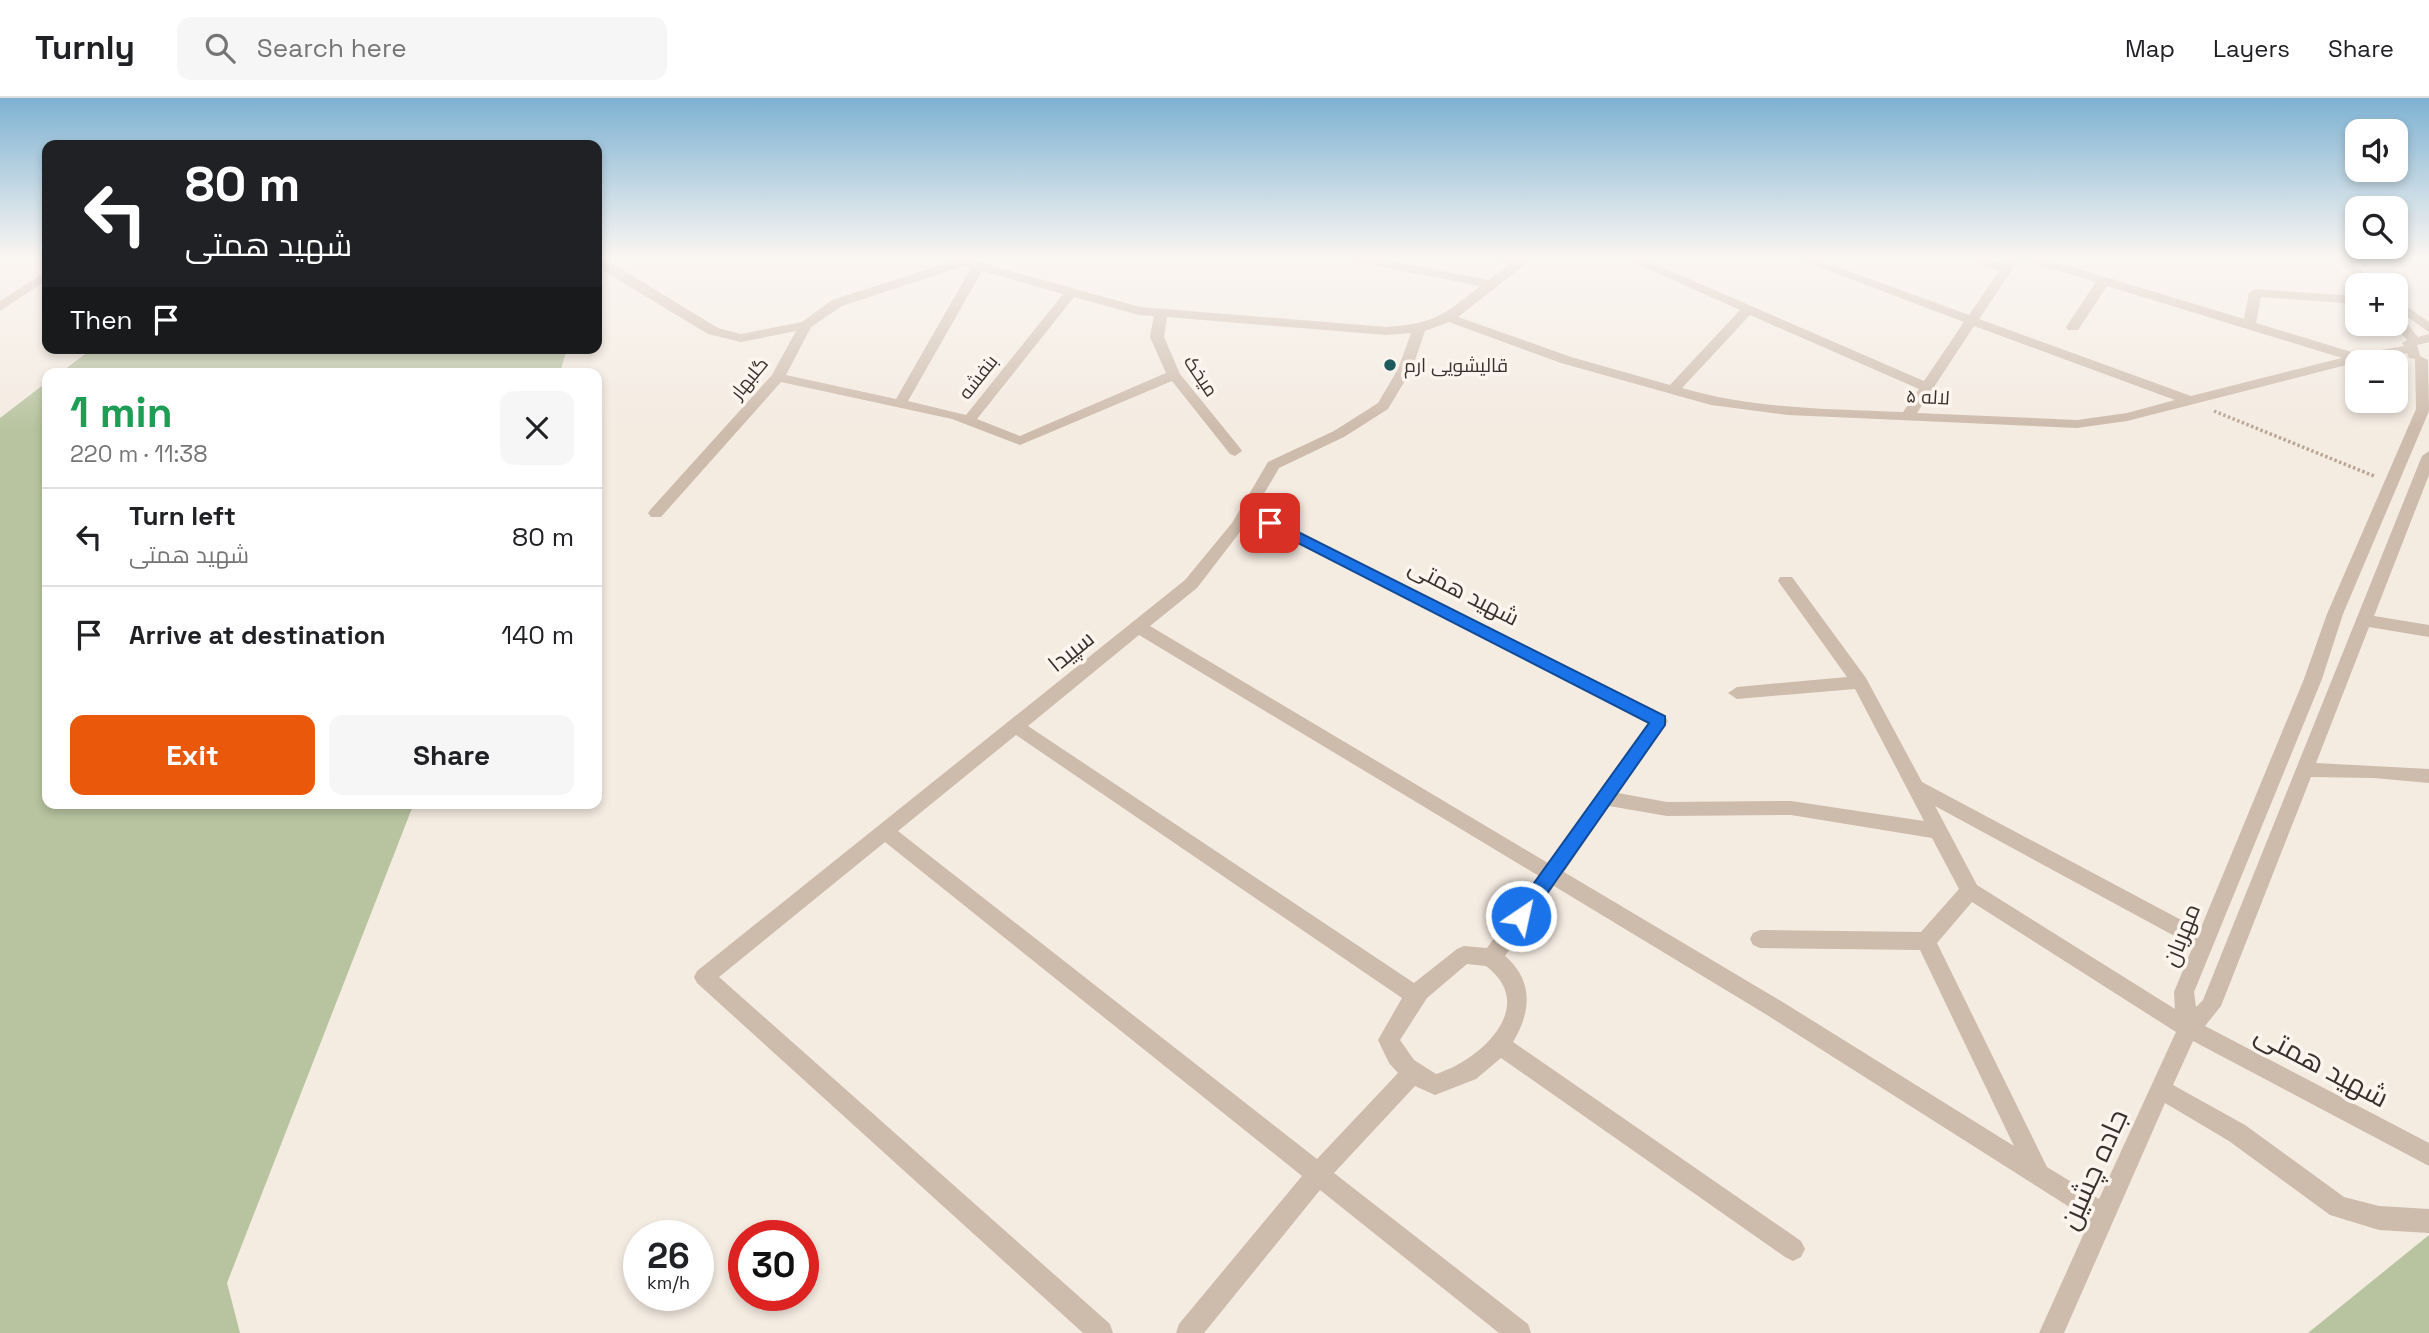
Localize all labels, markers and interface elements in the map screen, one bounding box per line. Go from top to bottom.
search box [177,17,667,80]
text: Turnly [35,27,135,69]
icon: search [201,29,239,67]
text: Search here [257,31,407,65]
text: Map [2125,33,2175,64]
text: Layers [2213,33,2290,64]
text: Share [2328,33,2394,64]
map controls [2345,119,2408,413]
button: sound [2345,119,2408,182]
text: 80 m [185,153,300,215]
icon: left [70,168,161,259]
button: search [2345,196,2408,259]
text: شهید همتی [185,225,352,265]
button: + [2345,273,2408,336]
icon: arrive [147,301,185,339]
text: Then [70,303,133,337]
street label: بنفشه [953,350,1003,404]
street label: میخک [1178,350,1224,402]
button: − [2345,350,2408,413]
street label: گلبهار [724,352,774,405]
place label: قالیشویی ارم [1404,353,1508,379]
marker: قالیشویی ارم [1382,357,1398,373]
street label: لاله ۵ [1906,383,1950,411]
text: 1 min [70,386,173,439]
button: close [500,391,574,465]
text: 220 m · 11:38 [70,439,208,469]
pin [1240,493,1300,553]
text: Turn left [129,499,236,533]
icon: arrive [1251,504,1289,542]
icon: left [70,518,108,556]
text: 80 m [512,520,574,554]
text: شهید همتی [129,540,249,570]
street label: شهید همتی [1404,551,1524,633]
icon: arrive [70,616,108,654]
text: Arrive at destination [129,618,386,652]
text: 140 m [501,618,574,652]
street label: سپیدا [1042,623,1100,679]
button: Exit [70,715,315,795]
button: Share [329,715,574,795]
position arrow [1484,879,1558,953]
street label: مهربان [2155,899,2207,971]
street label: شهید همتی [2249,1015,2395,1115]
street label: جاده چشین [2050,1103,2136,1235]
speed limit sign: 30 [728,1220,819,1311]
text: 26 [647,1234,690,1278]
text: km/h [647,1271,690,1294]

